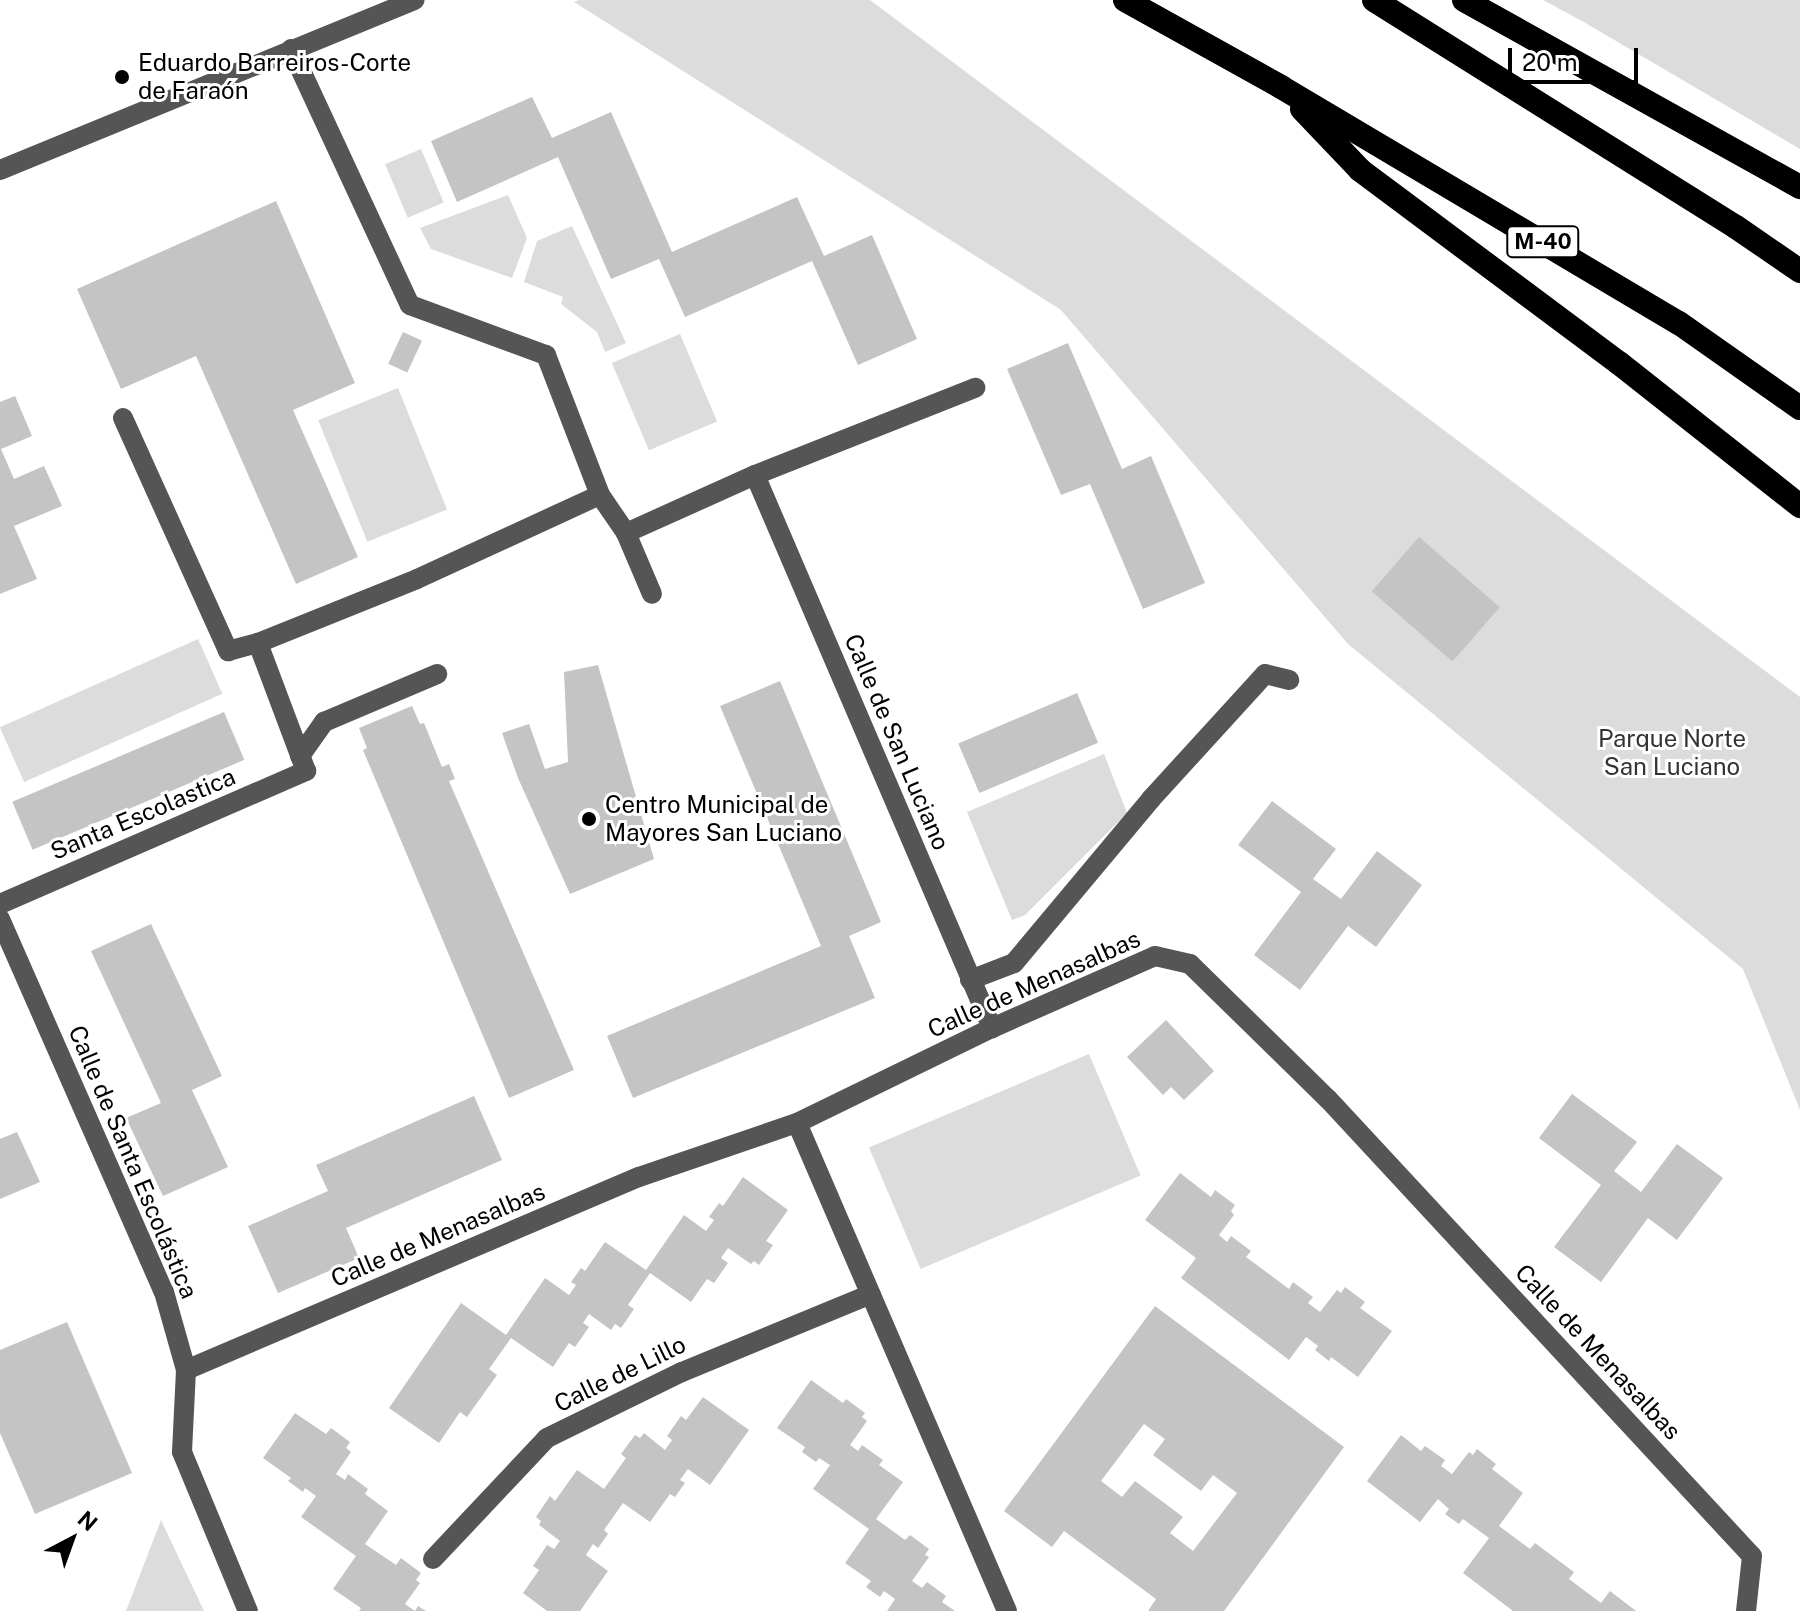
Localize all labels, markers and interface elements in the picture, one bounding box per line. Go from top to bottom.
scale bar [1512,32,1642,82]
text: 20 m [1522,48,1578,76]
place label: Eduardo Barreiros-Corte de Faraón [138,49,411,105]
marker: Eduardo Barreiros-Corte de Faraón [113,68,131,86]
road number: M-40 [1505,224,1581,260]
street label: Calle de San Luciano [838,629,956,855]
park label: Parque Norte San Luciano [1598,725,1746,781]
street label: Santa Escolastica [46,762,240,866]
place label: Centro Municipal de Mayores San Luciano [605,791,842,847]
marker: Centro Municipal de Mayores San Luciano [580,810,598,828]
street label: Calle de Menasalbas [923,924,1145,1044]
street label: Calle de Santa Escolástica [62,1021,204,1303]
street label: Calle de Menasalbas [326,1177,550,1293]
street label: Calle de Menasalbas [1509,1258,1687,1446]
street label: Calle de Lillo [549,1330,691,1418]
north arrow [32,1499,112,1579]
text: N [73,1505,103,1536]

